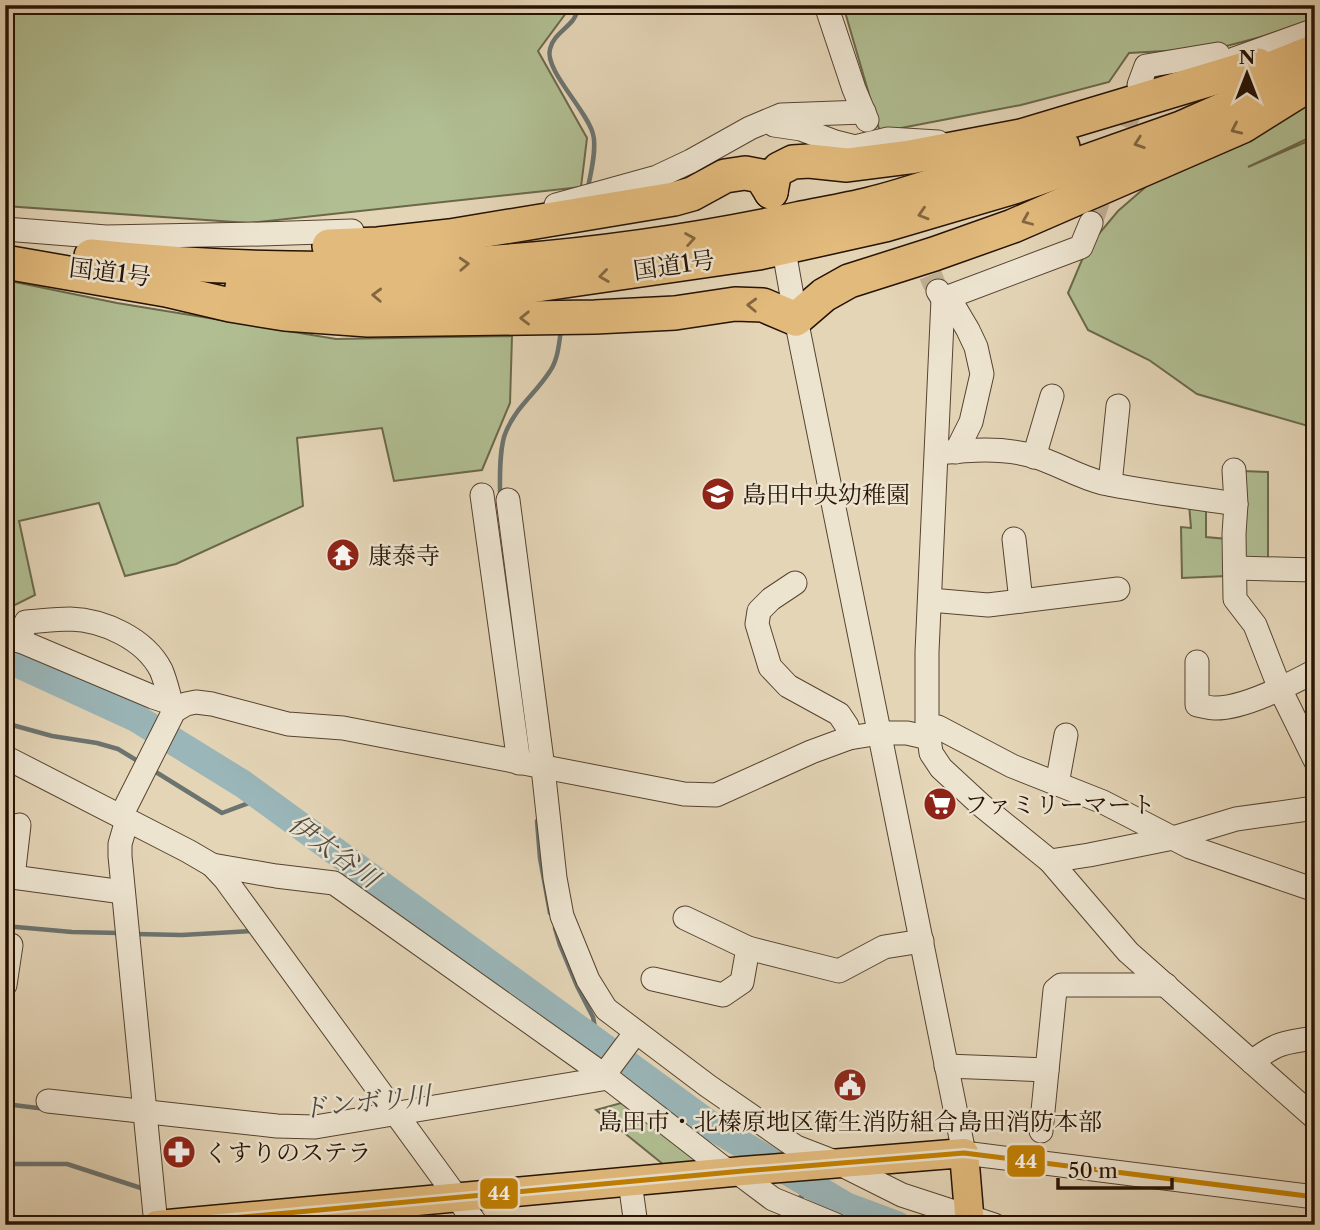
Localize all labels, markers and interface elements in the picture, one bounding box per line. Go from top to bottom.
north arrow [1212,38,1282,108]
text: N [1239,46,1255,69]
one-way arrow [1231,121,1243,135]
one-way arrow [1133,135,1145,149]
one-way arrow [917,205,929,220]
one-way arrow [1022,212,1034,226]
one-way arrow [684,232,696,247]
street label: 国道1号 [631,245,717,285]
street label: 国道1号 [67,253,153,291]
one-way arrow [459,256,470,271]
one-way arrow [598,268,610,283]
one-way arrow [372,287,383,302]
one-way arrow [746,297,756,313]
one-way arrow [519,310,530,326]
school or university icon: 島田中央幼稚園 [699,475,737,513]
place label: 島田中央幼稚園 [742,480,910,509]
temple icon: 康泰寺 [324,536,362,574]
place label: 康泰寺 [368,541,440,570]
supermarket icon: ファミリーマート [921,785,959,823]
place label: ファミリーマート [964,790,1156,819]
water label: 伊太谷川 [283,807,388,896]
public building icon: 島田市・北榛原地区衛生消防組合島田消防本部 [831,1066,869,1104]
water label: ドンボリ川 [300,1079,435,1125]
place label: 島田市・北榛原地区衛生消防組合島田消防本部 [598,1107,1102,1136]
pharmacy icon: くすりのステラ [160,1133,198,1171]
place label: くすりのステラ [204,1138,372,1167]
line badge: 44 [1006,1144,1046,1178]
scale bar [1058,1146,1171,1190]
text: 44 [1015,1150,1037,1173]
text: 50 m [1068,1158,1118,1183]
line badge: 44 [479,1177,519,1210]
text: 44 [488,1182,510,1205]

